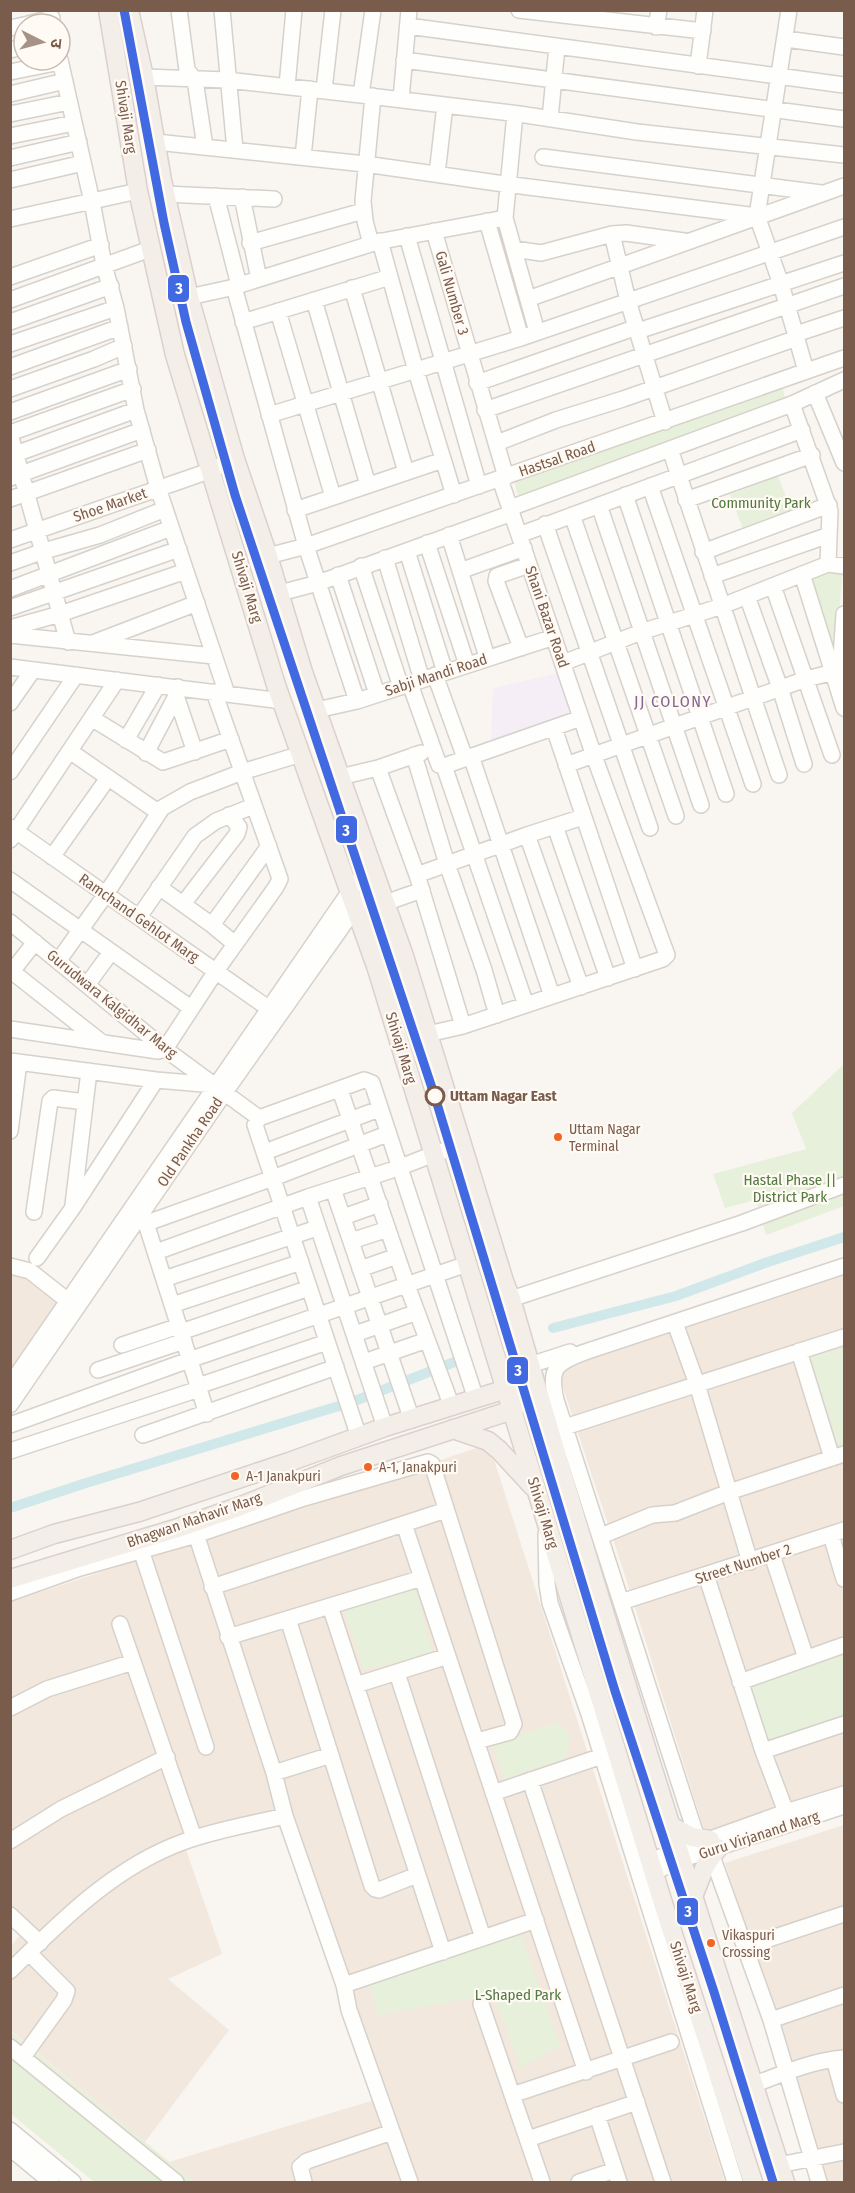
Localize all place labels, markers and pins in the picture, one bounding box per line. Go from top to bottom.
marker: Uttam Nagar East [425,1086,445,1106]
place label: Uttam Nagar East [450,1087,558,1105]
place label: Uttam Nagar Terminal [569,1121,641,1155]
marker: Uttam Nagar Terminal [552,1131,564,1143]
place label: A-1, Janakpuri [379,1459,457,1476]
marker: A-1, Janakpuri [362,1461,374,1473]
place label: A-1 Janakpuri [246,1468,321,1485]
marker: A-1 Janakpuri [229,1470,241,1482]
place label: Vikaspuri Crossing [722,1927,775,1961]
marker: Vikaspuri Crossing [705,1937,717,1949]

